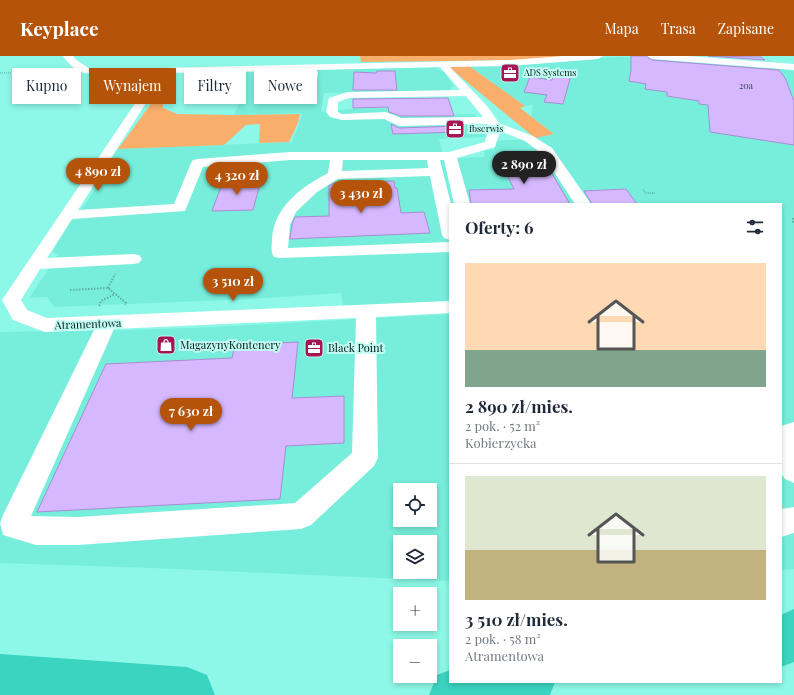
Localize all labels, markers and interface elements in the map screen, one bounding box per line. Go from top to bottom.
text: Keyplace [20,15,99,41]
text: Mapa [604,19,639,38]
text: Trasa [661,19,696,38]
text: Zapisane [718,19,774,38]
office icon: ADS Systems [499,62,521,84]
place label: ADS Systems [523,66,576,78]
chip: Kupno [12,68,81,104]
chip: Wynajem [89,68,176,104]
chip: Filtry [184,68,246,104]
chip: Nowe [254,68,317,104]
house number: 20a [739,79,754,91]
office icon: fbserwis [444,118,466,140]
place label: fbserwis [469,122,503,134]
pin: 2 890 zł [483,151,565,185]
text: 2 890 zł [501,155,547,172]
pin: 4 890 zł [57,158,139,192]
text: 4 890 zł [75,162,121,179]
pin: 4 320 zł [196,162,278,196]
text: 4 320 zł [215,166,259,183]
pin: 3 430 zł [320,180,402,214]
text: 3 430 zł [339,184,383,201]
text: Oferty: 6 [465,216,534,238]
icon: filters [744,216,766,238]
pin: 3 510 zł [192,268,274,302]
text: 3 510 zł [212,272,254,289]
icon: home [580,289,652,361]
street label: Atramentowa [53,315,122,332]
shop icon: MagazynyKontenery [155,334,177,356]
place label: MagazynyKontenery [180,337,281,352]
office icon: Black Point [303,337,325,359]
place label: Black Point [328,340,384,355]
text: 2 890 zł/mies. [465,395,573,417]
pin: 7 630 zł [150,398,232,432]
text: 7 630 zł [169,402,213,419]
text: 2 pok. · 52 m² [465,417,540,434]
text: Kobierzycka [465,434,537,451]
map controls [393,483,437,683]
button: locate [393,483,437,527]
icon: home [580,502,652,574]
button: layers [393,535,437,579]
button: + [393,587,437,631]
text: 3 510 zł/mies. [465,608,568,630]
text: 2 pok. · 58 m² [465,630,541,647]
button: − [393,639,437,683]
text: Atramentowa [465,647,544,664]

